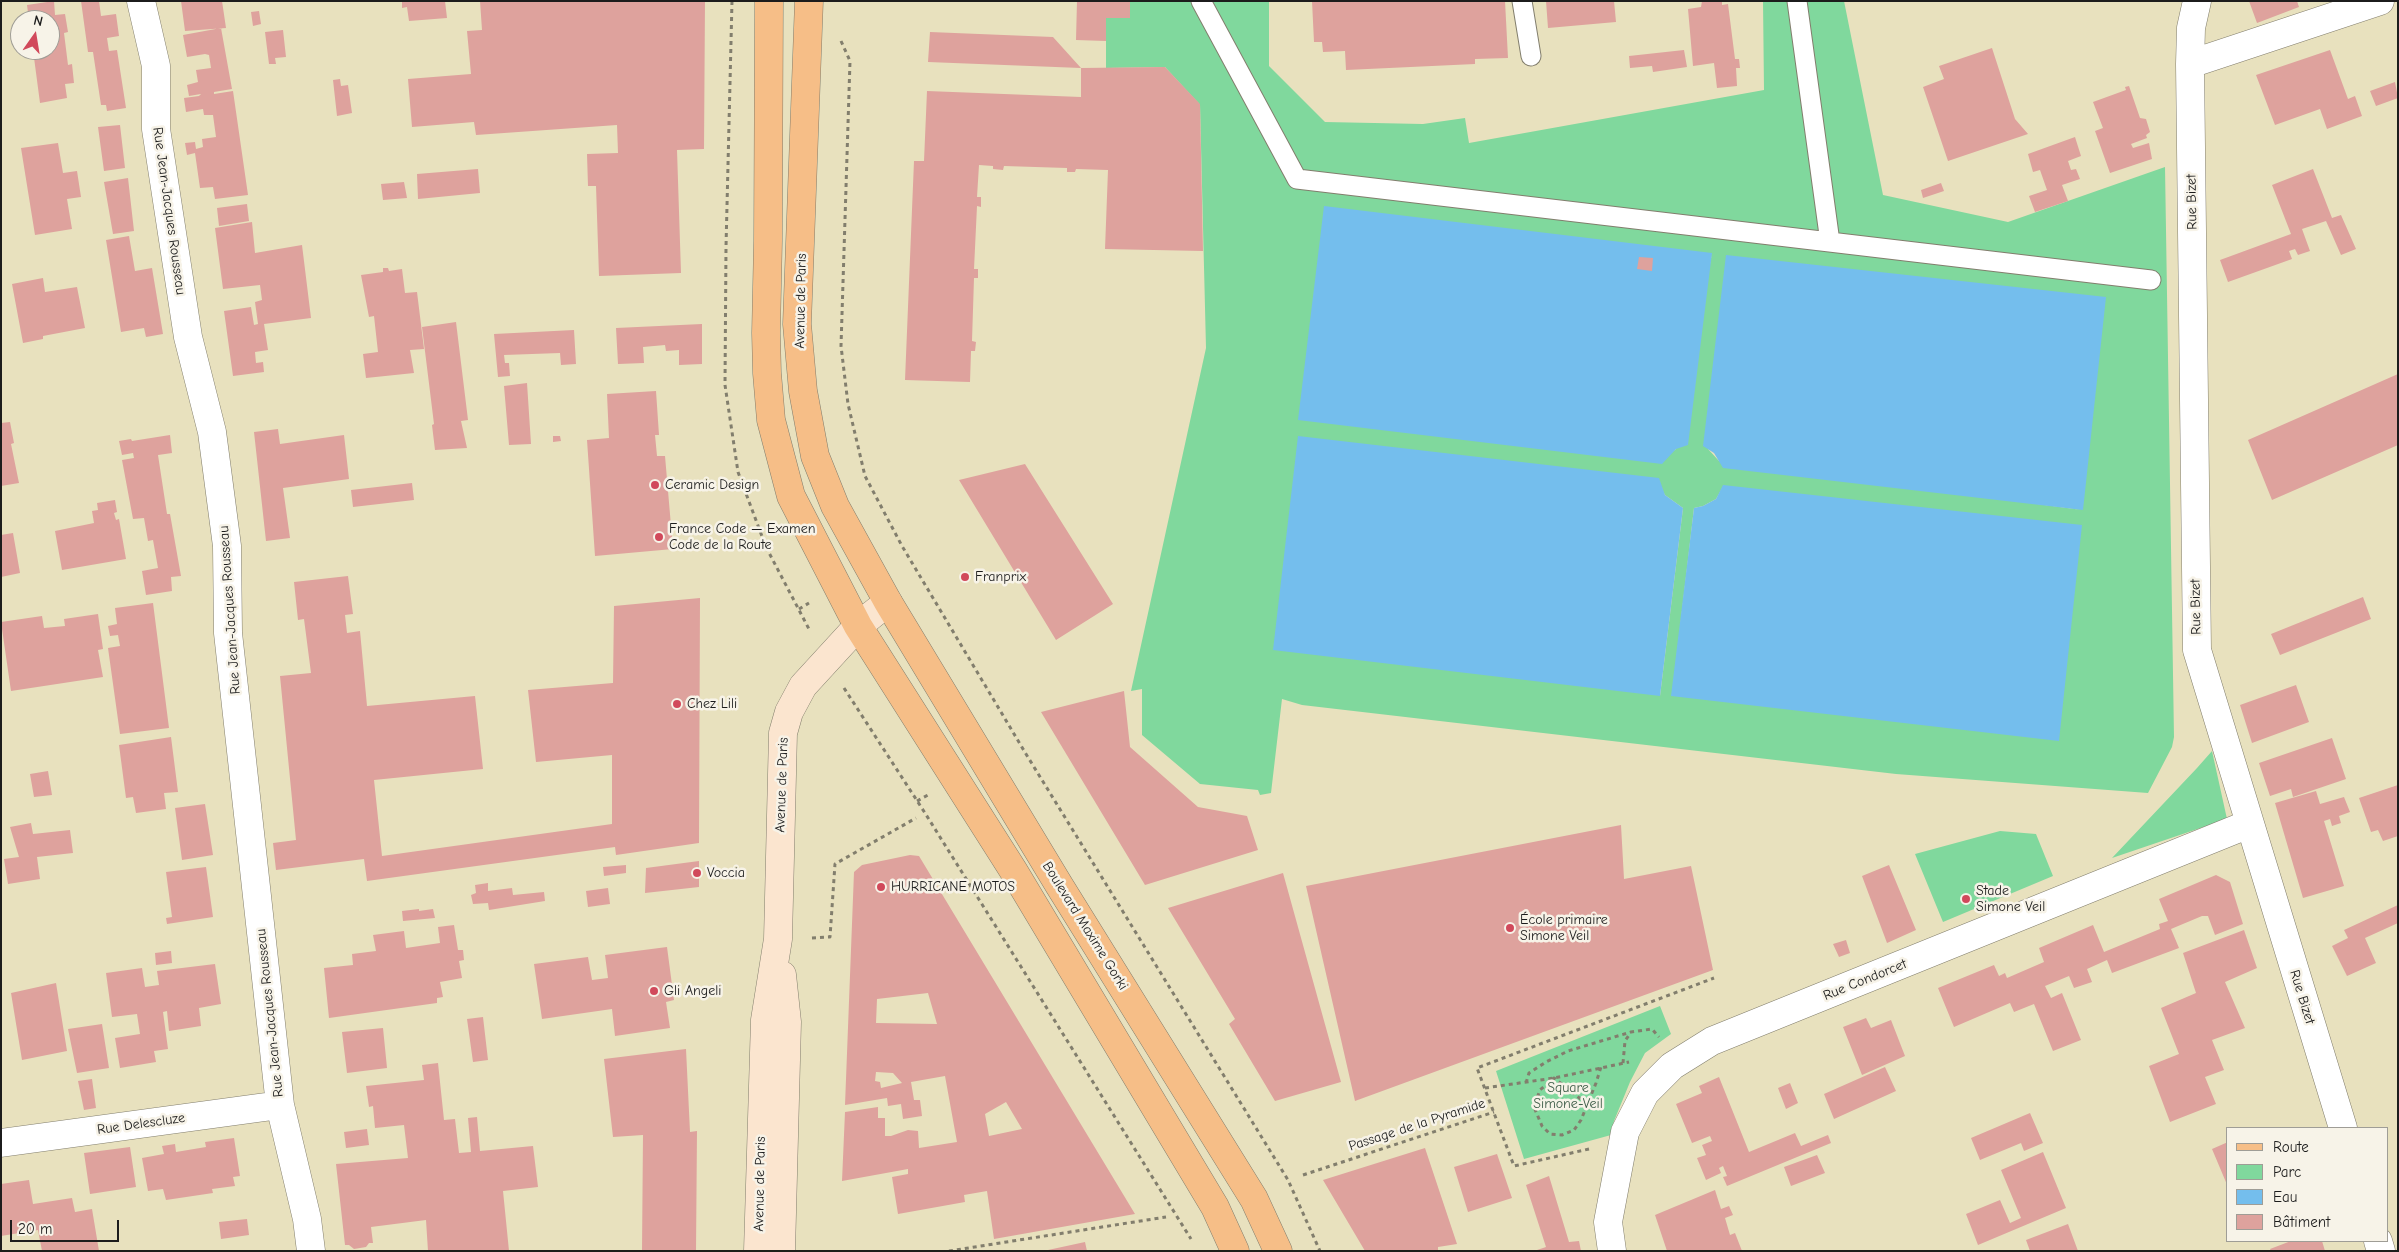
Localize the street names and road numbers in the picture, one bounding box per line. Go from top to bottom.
street label: Rue Jean-Jacques Rousseau [149,126,189,296]
street label: Rue Bizet [2183,174,2201,230]
street label: Avenue de Paris [792,253,810,349]
street label: Rue Jean-Jacques Rousseau [216,525,244,695]
street label: Rue Bizet [2187,579,2205,635]
street label: Avenue de Paris [772,737,792,833]
street label: Boulevard Maxime Gorki [1039,859,1131,993]
street label: Rue Jean-Jacques Rousseau [253,928,287,1098]
street label: Rue Condorcet [1821,956,1909,1004]
street label: Rue Bizet [2286,968,2318,1026]
street label: Passage de la Pyramide [1347,1095,1487,1155]
street label: Rue Delescluze [96,1110,186,1138]
street label: Avenue de Paris [751,1136,769,1232]

